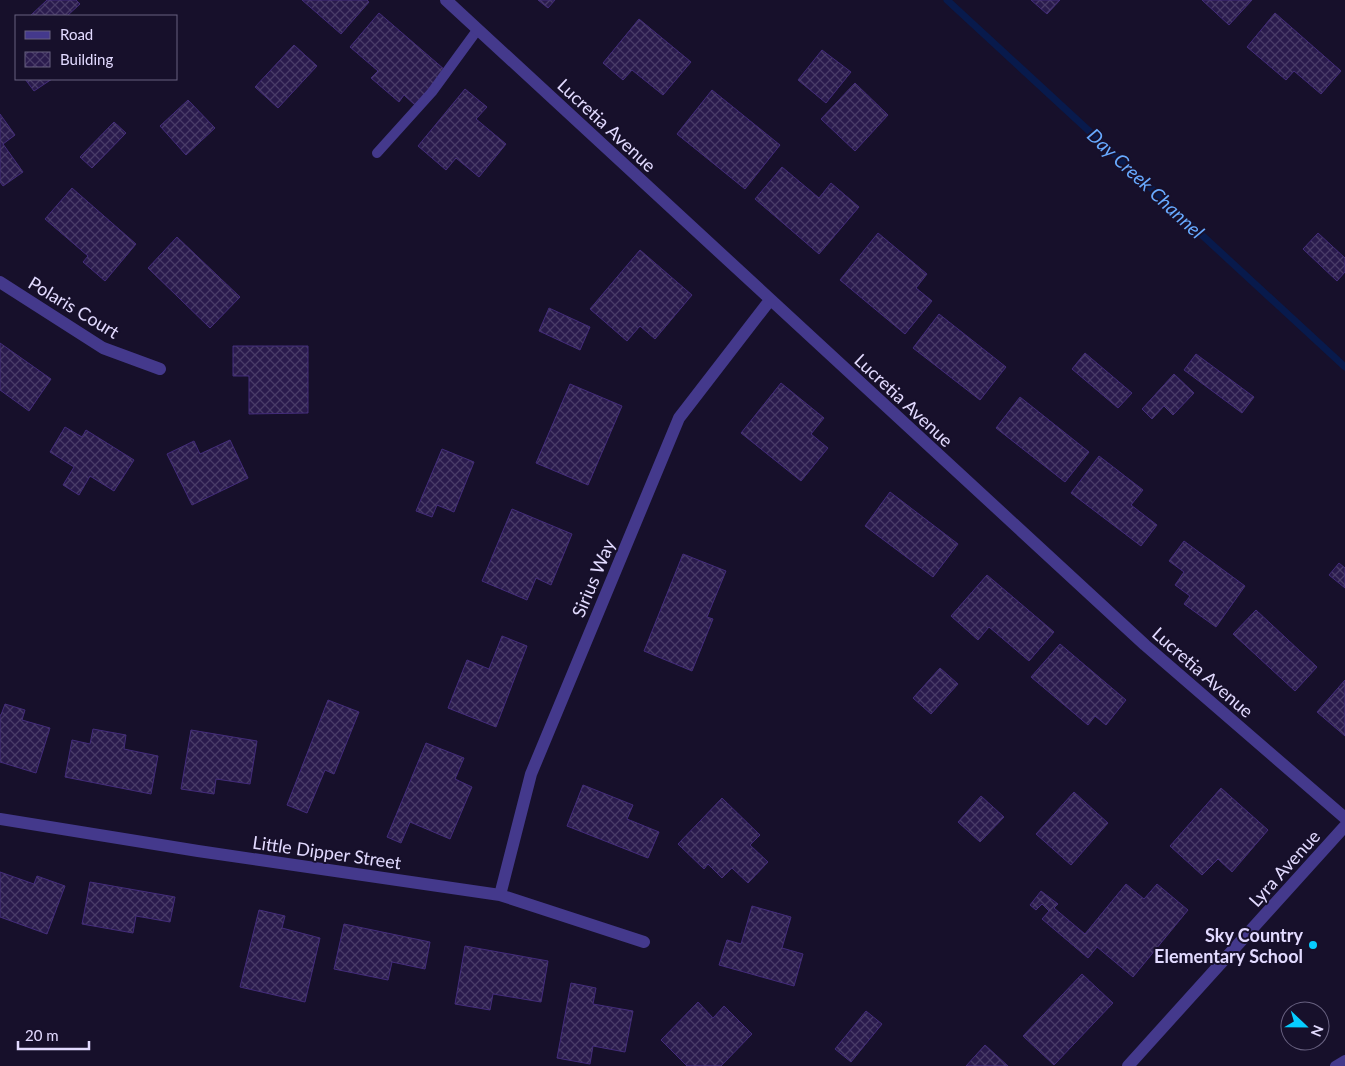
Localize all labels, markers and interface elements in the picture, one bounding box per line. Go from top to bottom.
legend [15,15,178,80]
text: Road [60,25,93,43]
text: Building [60,50,113,68]
street label: Lucretia Avenue [553,74,661,176]
water label: Day Creek Channel [1083,123,1209,243]
street label: Polaris Court [25,271,124,343]
street label: Lucretia Avenue [850,349,958,451]
street label: Sirius Way [567,535,620,620]
street label: Lucretia Avenue [1148,622,1258,722]
street label: Lyra Avenue [1244,825,1324,911]
street label: Little Dipper Street [251,831,403,873]
place label: Sky Country Elementary School [1154,924,1303,967]
marker: Sky Country Elementary School [1307,939,1319,951]
north arrow [1280,1001,1330,1051]
scale bar [18,1018,89,1050]
text: N [1308,1023,1327,1039]
text: 20 m [25,1026,59,1044]

